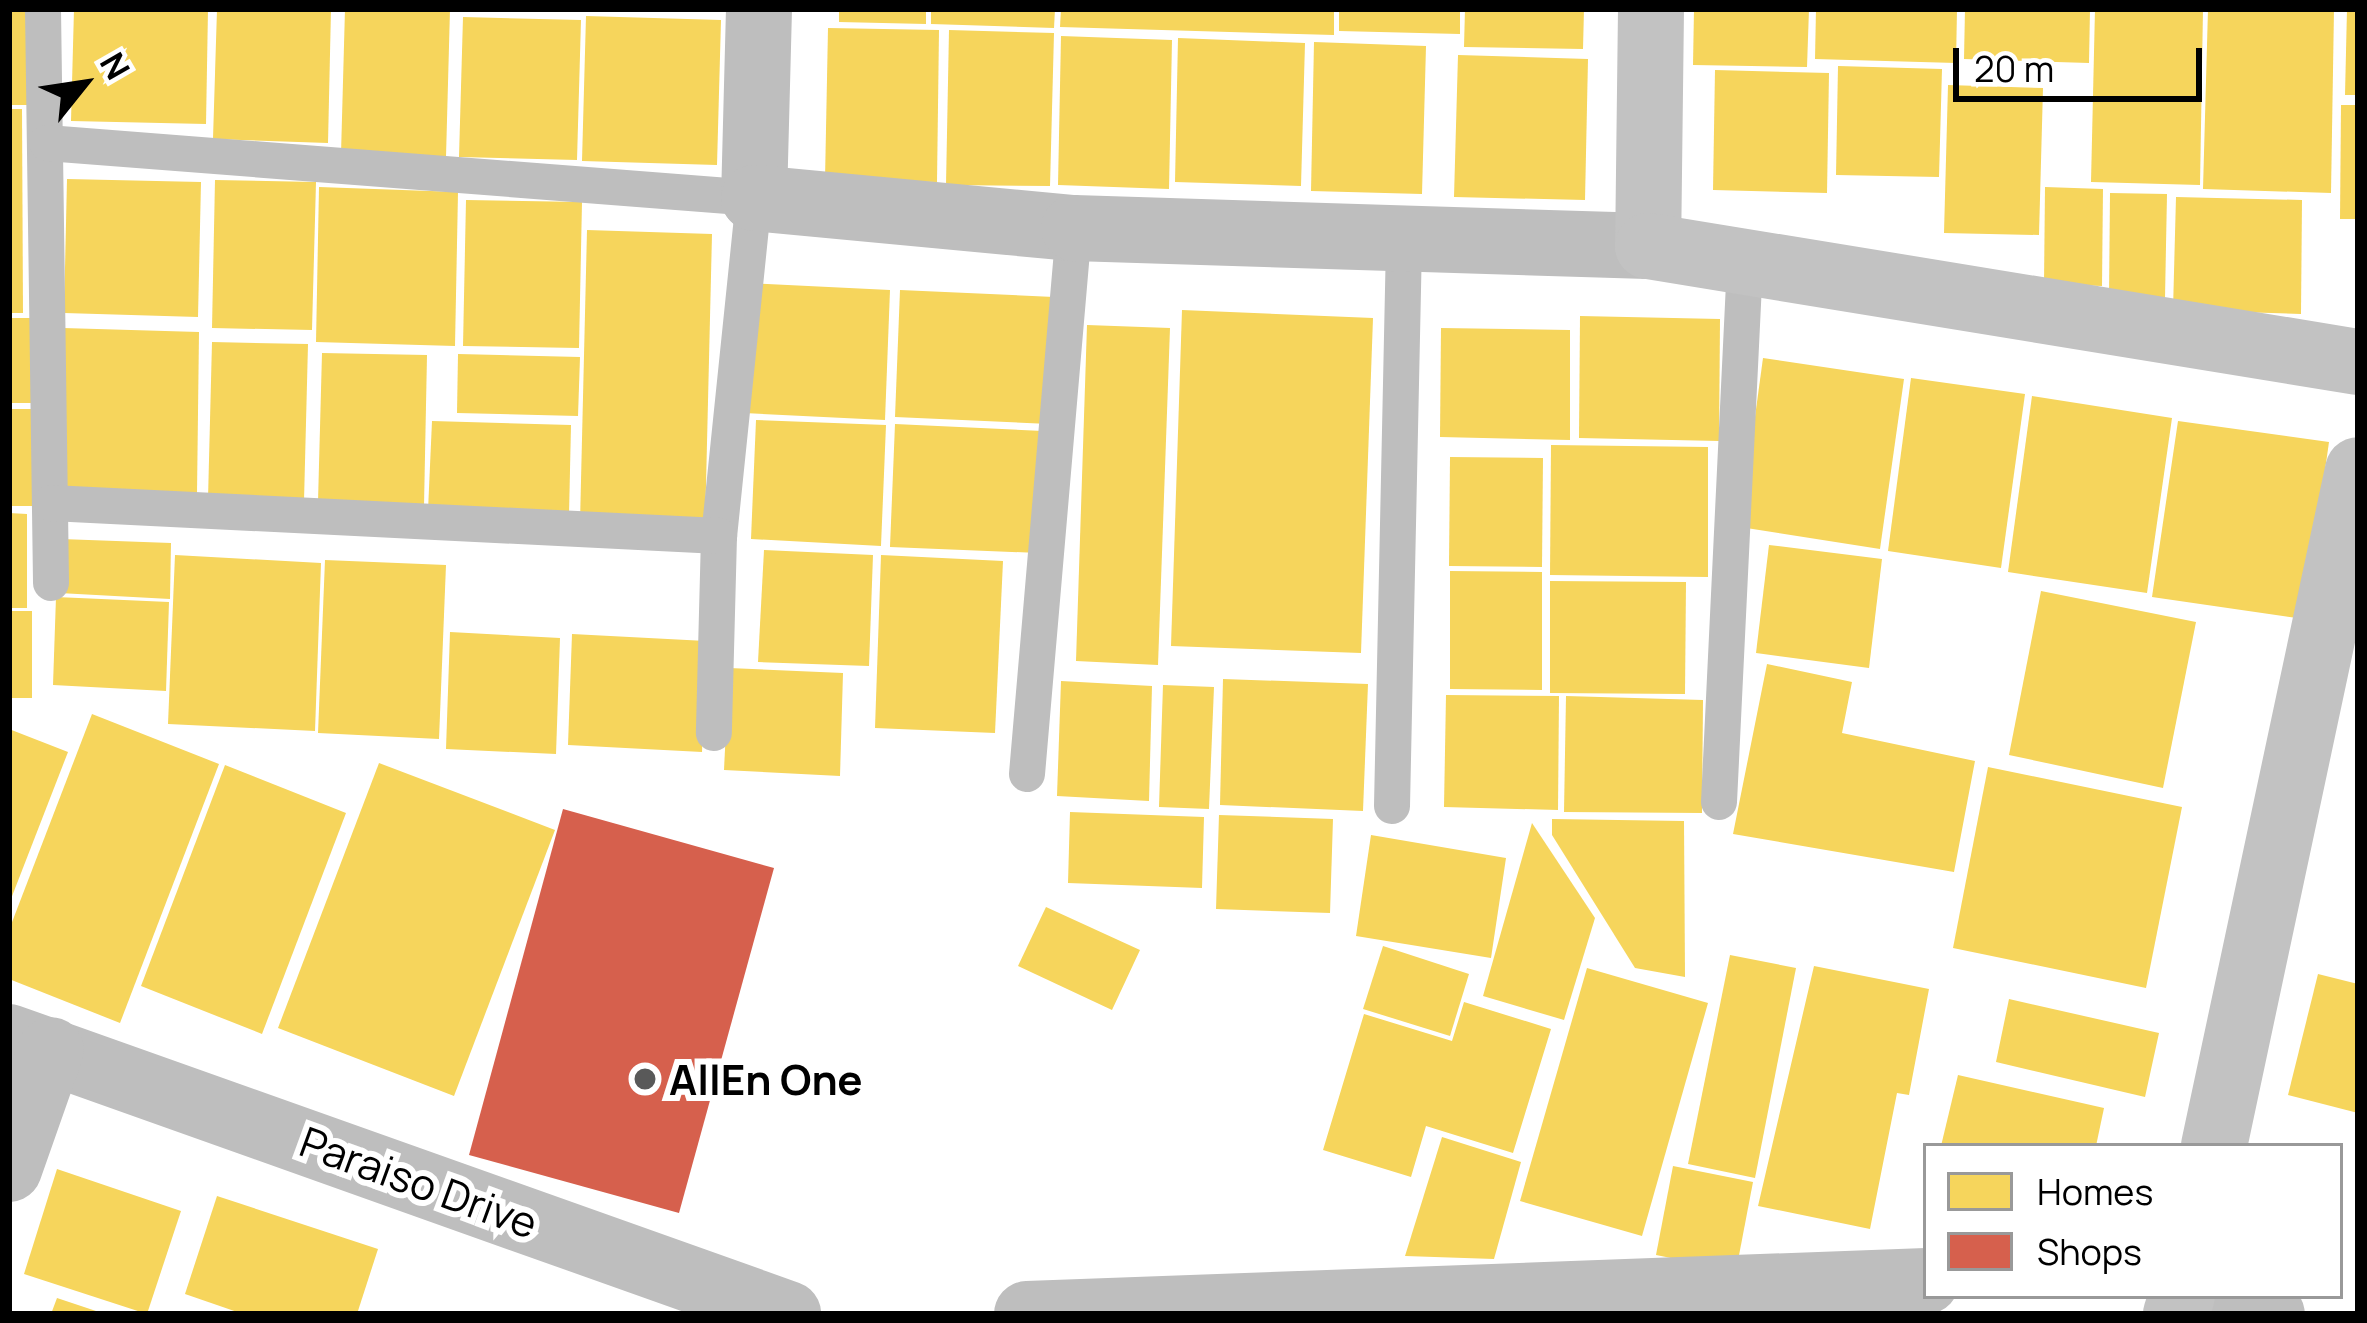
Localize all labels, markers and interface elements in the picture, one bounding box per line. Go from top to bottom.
north arrow [24,24,144,144]
scale bar [1959,24,2208,98]
text: N [90,44,141,87]
text: 20 m [1974,44,2054,93]
place label: AllEn One [669,1054,863,1104]
marker: AllEn One [632,1066,658,1092]
street label: Paraiso Drive [294,1116,544,1248]
legend [1923,1143,2343,1299]
text: Homes [2037,1167,2153,1216]
text: Shops [2037,1227,2142,1276]

